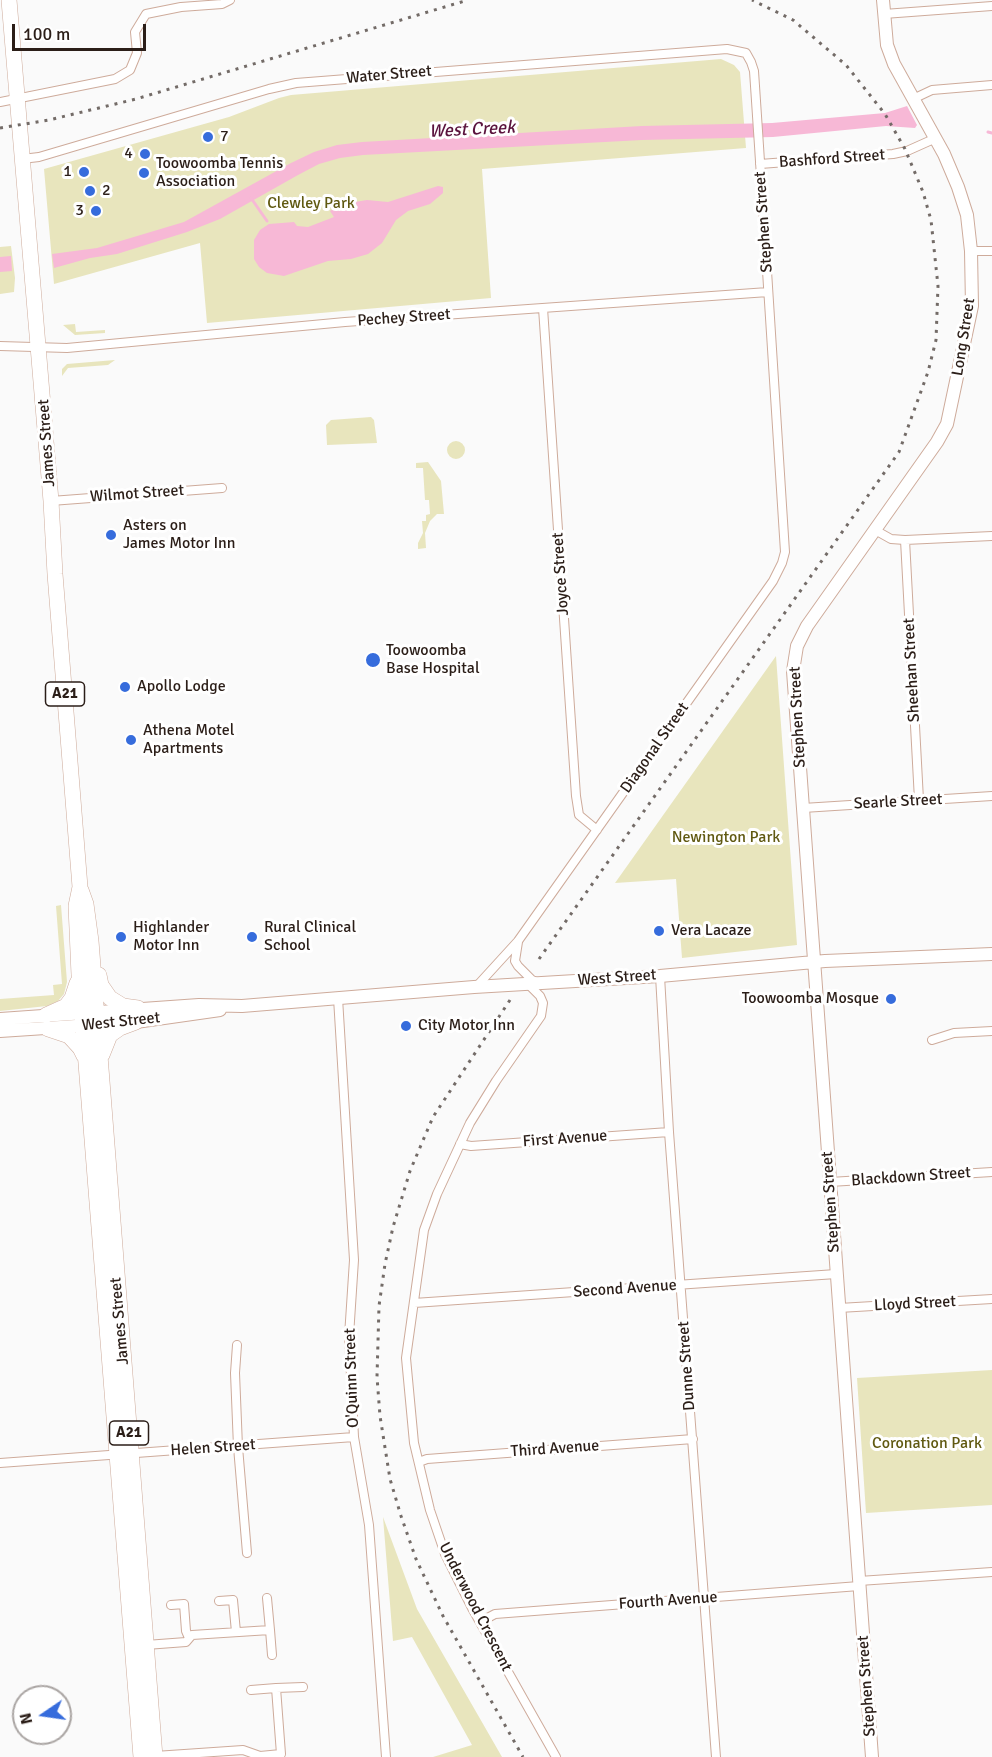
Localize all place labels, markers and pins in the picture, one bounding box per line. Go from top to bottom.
place label: 7 [220,127,229,147]
marker: 7 [201,130,215,144]
place label: 4 [124,144,133,164]
marker: 4 [138,147,152,161]
place label: Toowoomba Tennis Association [156,154,283,192]
place label: 1 [63,162,72,182]
marker: 1 [77,165,91,179]
marker: Toowoomba Tennis Association [137,166,151,180]
place label: 2 [102,181,111,201]
marker: 2 [83,184,97,198]
place label: 3 [75,201,84,221]
marker: 3 [89,204,103,218]
place label: Asters on James Motor Inn [123,516,236,554]
marker: Asters on James Motor Inn [104,528,118,542]
place label: Toowoomba Base Hospital [386,641,480,679]
marker: Toowoomba Base Hospital [364,651,382,669]
place label: Apollo Lodge [137,677,226,697]
marker: Apollo Lodge [118,680,132,694]
place label: Athena Motel Apartments [143,721,234,759]
marker: Athena Motel Apartments [124,733,138,747]
place label: Highlander Motor Inn [133,918,209,956]
place label: Rural Clinical School [264,918,356,956]
place label: Vera Lacaze [671,921,752,941]
marker: Vera Lacaze [652,924,666,938]
marker: Highlander Motor Inn [114,930,128,944]
marker: Rural Clinical School [245,930,259,944]
place label: Toowoomba Mosque [742,989,879,1009]
marker: Toowoomba Mosque [884,992,898,1006]
place label: City Motor Inn [418,1016,515,1036]
marker: City Motor Inn [399,1019,413,1033]

